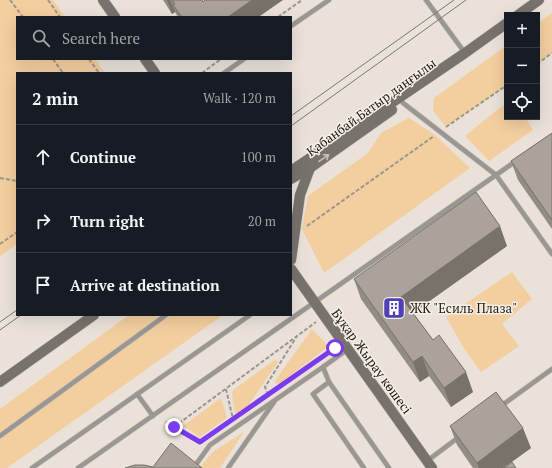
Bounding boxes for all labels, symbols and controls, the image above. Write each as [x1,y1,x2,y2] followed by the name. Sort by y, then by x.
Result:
[504,12,540,120] map controls
[504,12,540,48] button: +
[16,16,292,60] search box
[30,27,52,49] icon: search
[62,28,140,48] text: Search here
[504,48,540,84] button: −
[302,54,440,160] street label: Қабанбай Батыр даңғылы
[504,84,540,120] button: locate
[32,87,79,110] text: 2 min
[203,89,276,107] text: Walk · 120 m
[32,146,54,168] icon: ahead
[70,147,136,167] text: Continue
[241,148,276,166] text: 100 m
[318,154,329,162] one-way arrow
[32,210,54,232] icon: right
[70,211,145,231] text: Turn right
[248,212,276,230] text: 20 m
[32,274,54,296] icon: arrive
[70,275,220,295] text: Arrive at destination
[381,295,407,321] building icon: ЖК "Есиль Плаза"
[410,299,517,317] place label: ЖК "Есиль Плаза"
[328,305,416,417] street label: Бұқар Жырау көшесі
[326,339,344,357] route start
[165,418,183,436] route end

